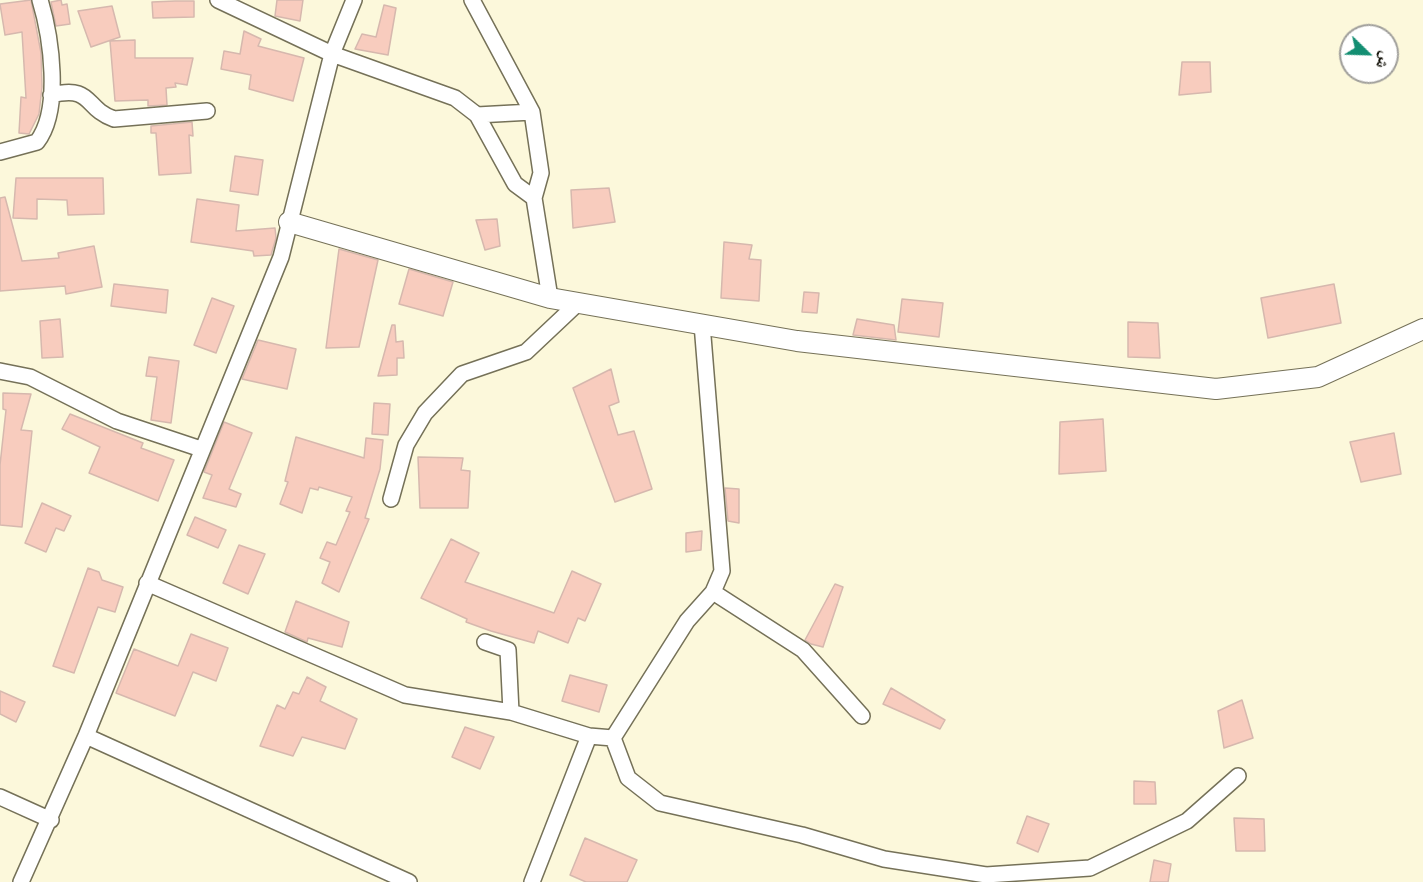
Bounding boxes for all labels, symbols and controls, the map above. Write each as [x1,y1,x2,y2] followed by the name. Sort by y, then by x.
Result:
[1339,24,1399,84] north arrow
[1373,49,1395,72] text: ش

